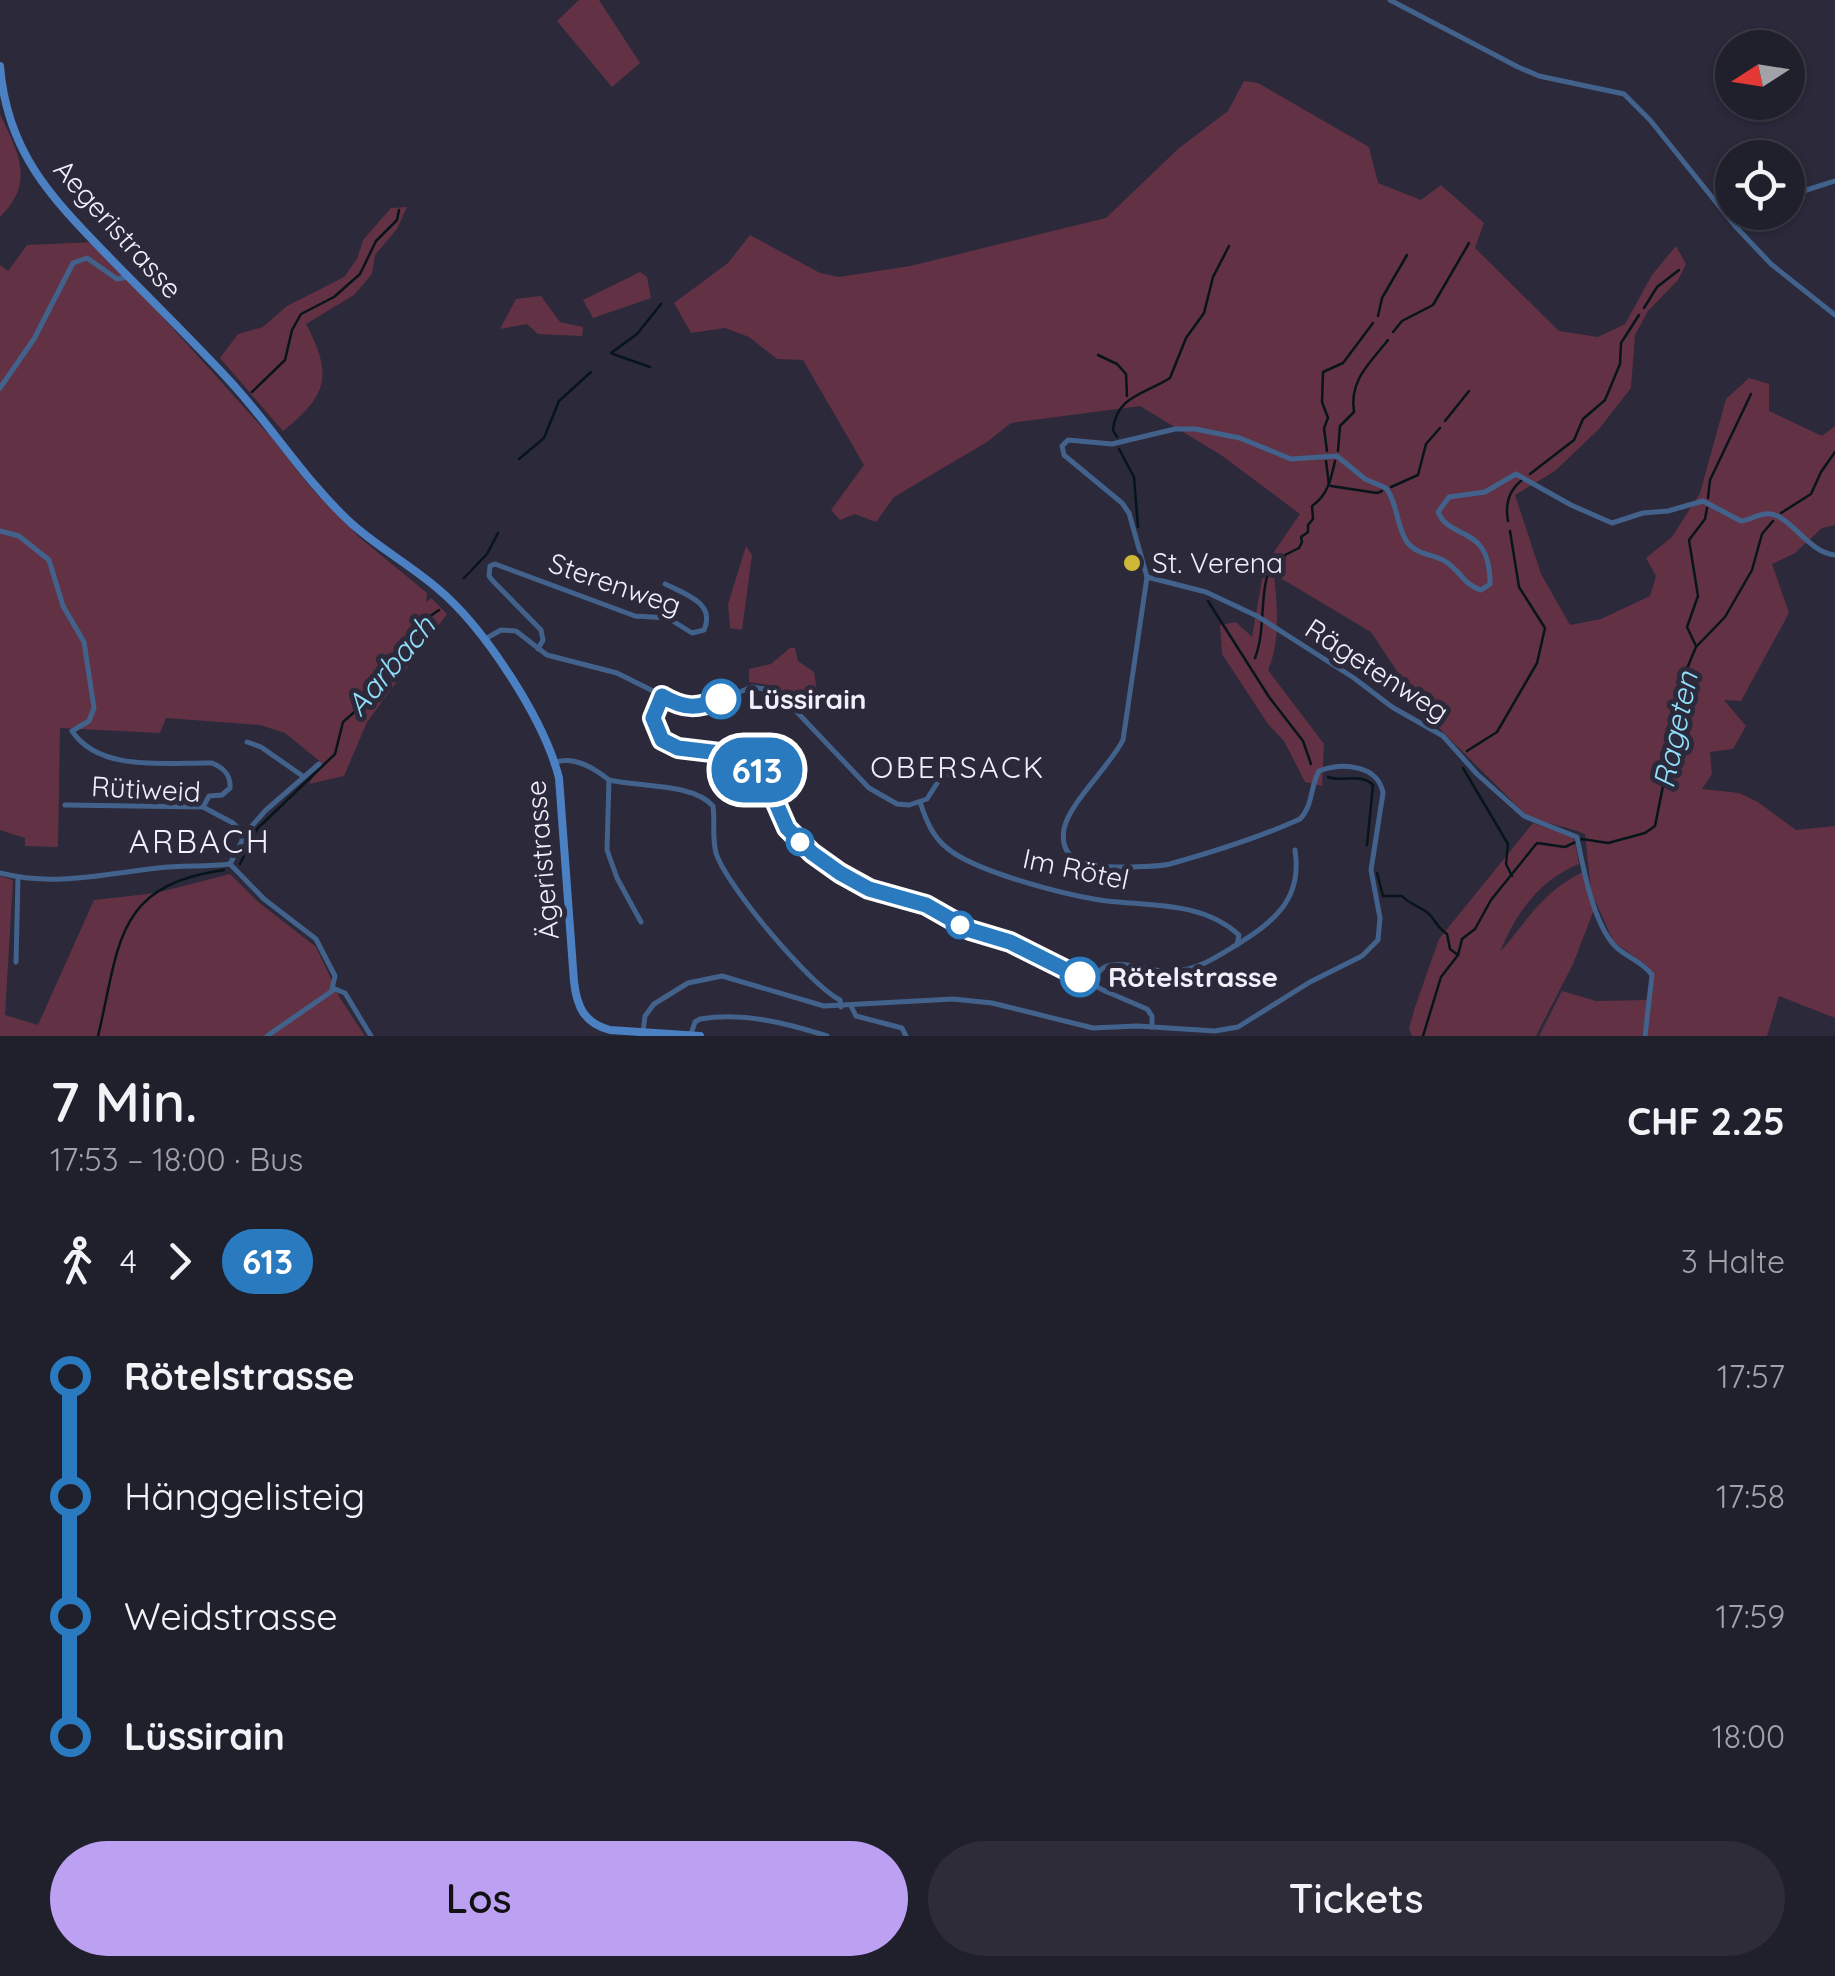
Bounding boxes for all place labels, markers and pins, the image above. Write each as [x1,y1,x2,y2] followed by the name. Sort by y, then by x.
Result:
[1152,545,1283,580] place label: St. Verena
[1121,552,1143,574] marker: St. Verena
[702,680,740,718] marker: Lüssirain
[748,681,866,716] place label: Lüssirain
[787,829,813,855] unlabelled marker
[947,912,973,938] unlabelled marker
[1061,958,1099,996] marker: Rötelstrasse
[1108,959,1278,994] place label: Rötelstrasse

